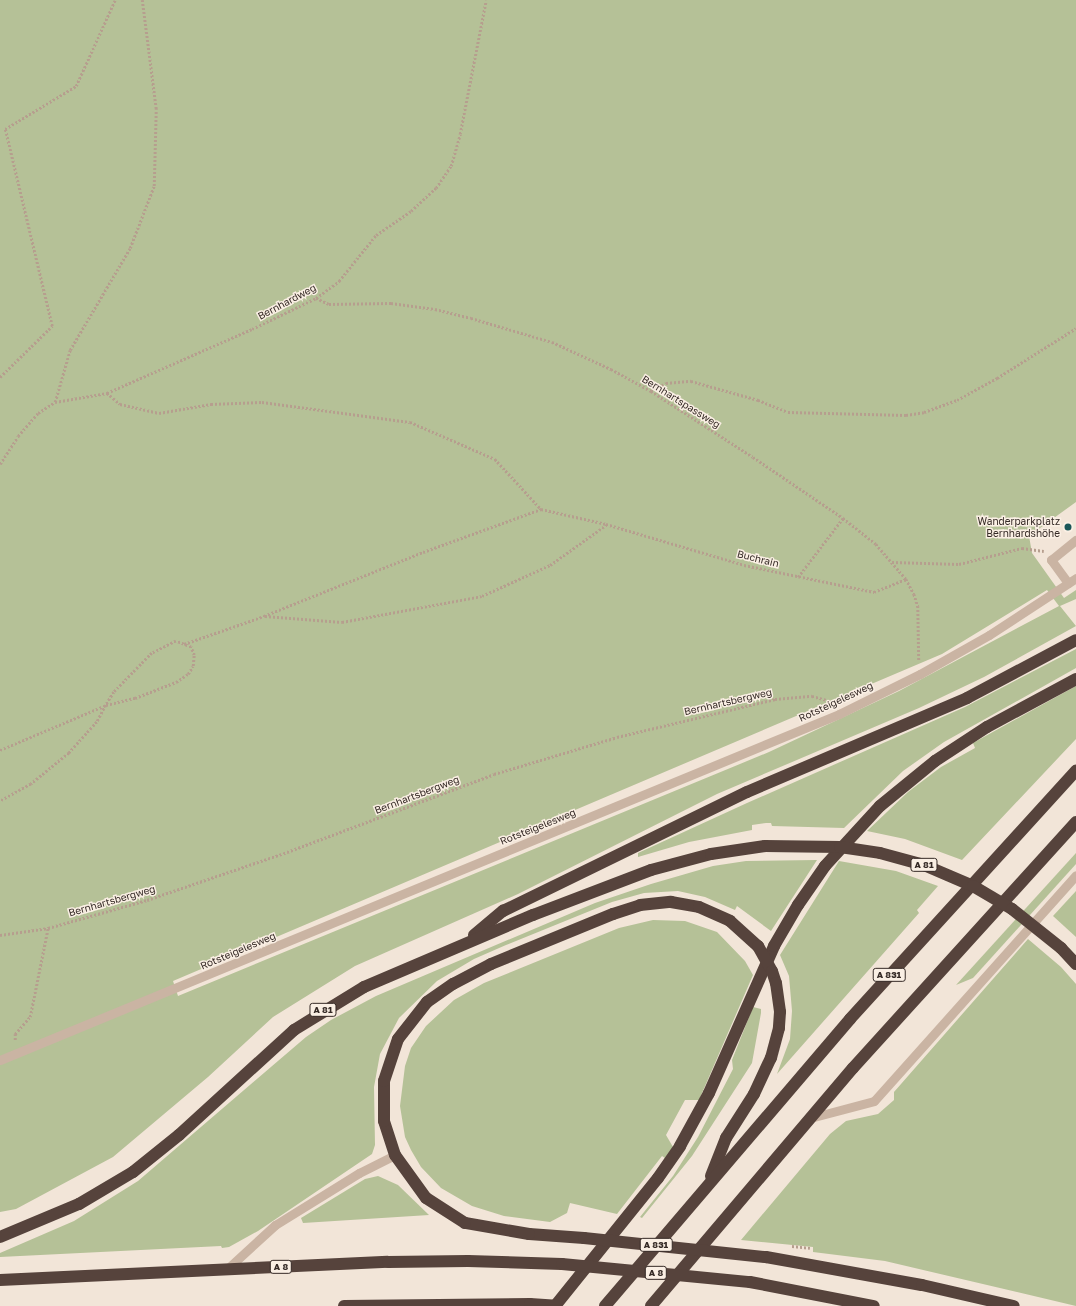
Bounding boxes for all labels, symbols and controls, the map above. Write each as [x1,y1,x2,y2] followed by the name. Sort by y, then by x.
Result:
[256,282,318,322] street label: Bernhardweg
[640,373,722,431] street label: Bernhartspassweg
[978,515,1060,538] place label: Wanderparkplatz Bernhardshöhe
[1063,522,1073,532] marker: Wanderparkplatz Bernhardshöhe
[736,548,780,570] street label: Buchrain
[797,680,875,724] street label: Rotsteigelesweg
[683,686,773,718] street label: Bernhartsbergweg
[373,773,461,817] street label: Bernhartsbergweg
[498,806,578,848] street label: Rotsteigelesweg
[910,858,938,872] road number: A 81
[67,883,157,919] street label: Bernhartsbergweg
[199,930,277,972] street label: Rotsteigelesweg
[872,968,906,982] road number: A 831
[309,1003,337,1017] road number: A 81
[639,1238,673,1252] road number: A 831
[269,1260,293,1274] road number: A 8
[644,1266,668,1280] road number: A 8

